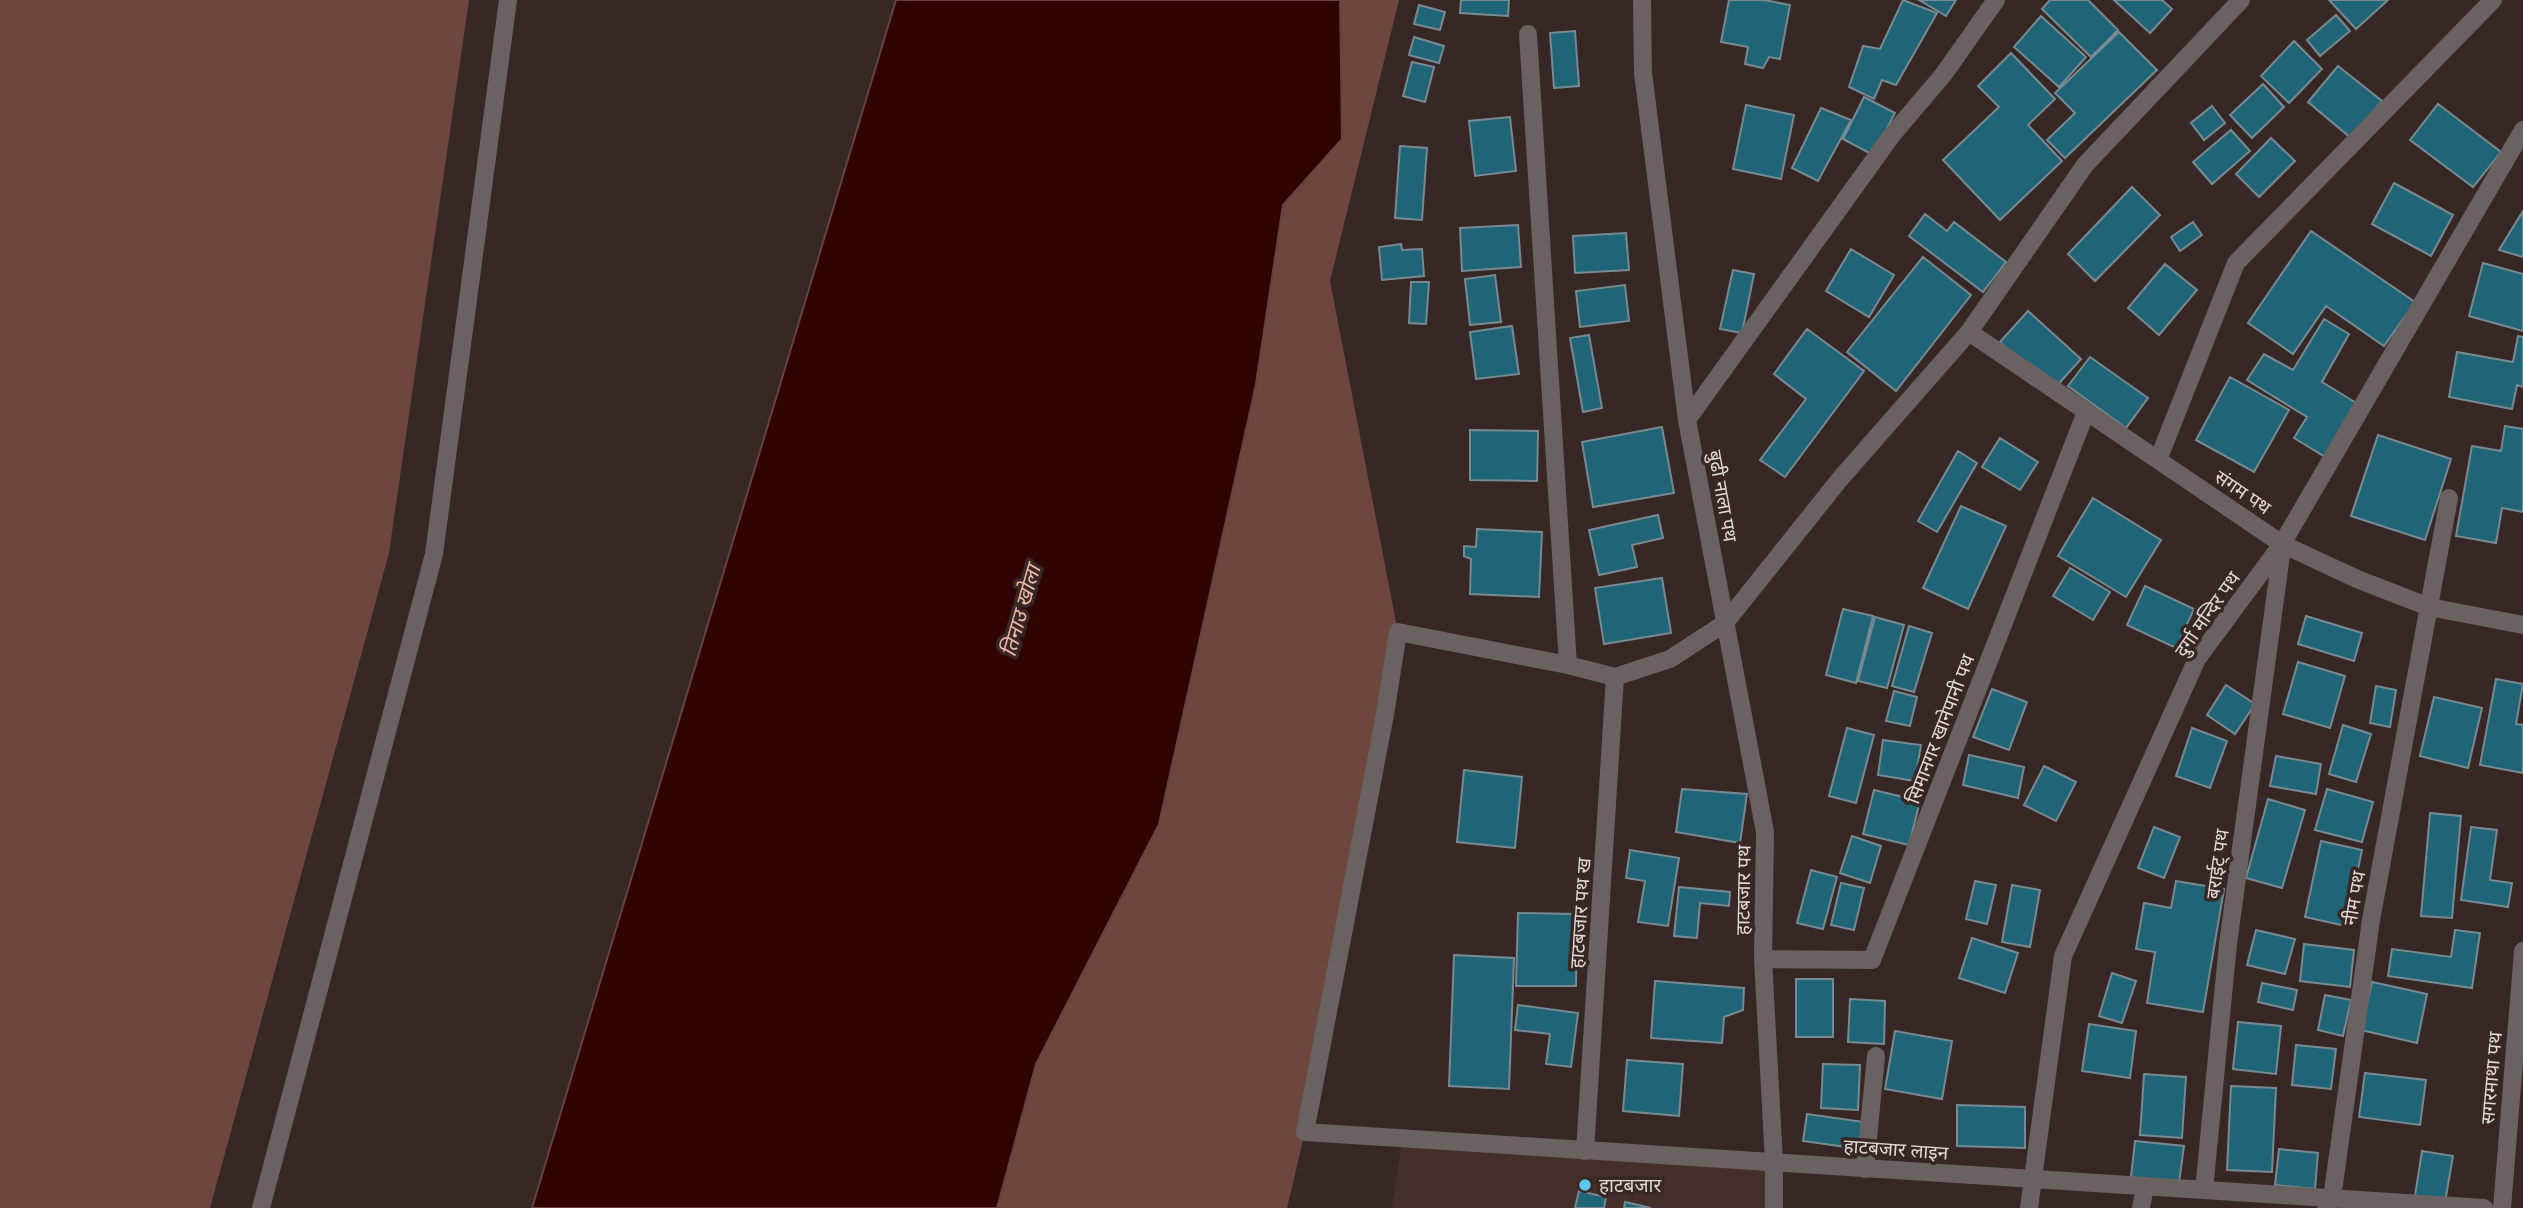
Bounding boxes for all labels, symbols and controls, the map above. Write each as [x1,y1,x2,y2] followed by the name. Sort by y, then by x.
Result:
[1702,448,1743,545] street label: बुढी नाला पथ
[2210,464,2276,520] street label: संगम पथ
[995,559,1046,659] water label: तिनाउ खोला
[2169,566,2246,662] street label: दुर्गा मन्दिर पथ
[1900,650,1980,807] street label: सिमानगर खानेपानी पथ
[2200,827,2234,901] street label: बराईट् पथ
[1730,844,1756,935] street label: हाटबजार पथ
[1564,857,1596,969] street label: हाटबजार पथ ख
[2337,868,2371,927] street label: नीम पथ
[2475,1030,2507,1125] street label: सगरमाथा पथ
[1843,1133,1950,1165] street label: हाटबजार लाइन
[1599,1173,1662,1197] place label: हाटबजार
[1577,1177,1593,1193] marker: हाटबजार

